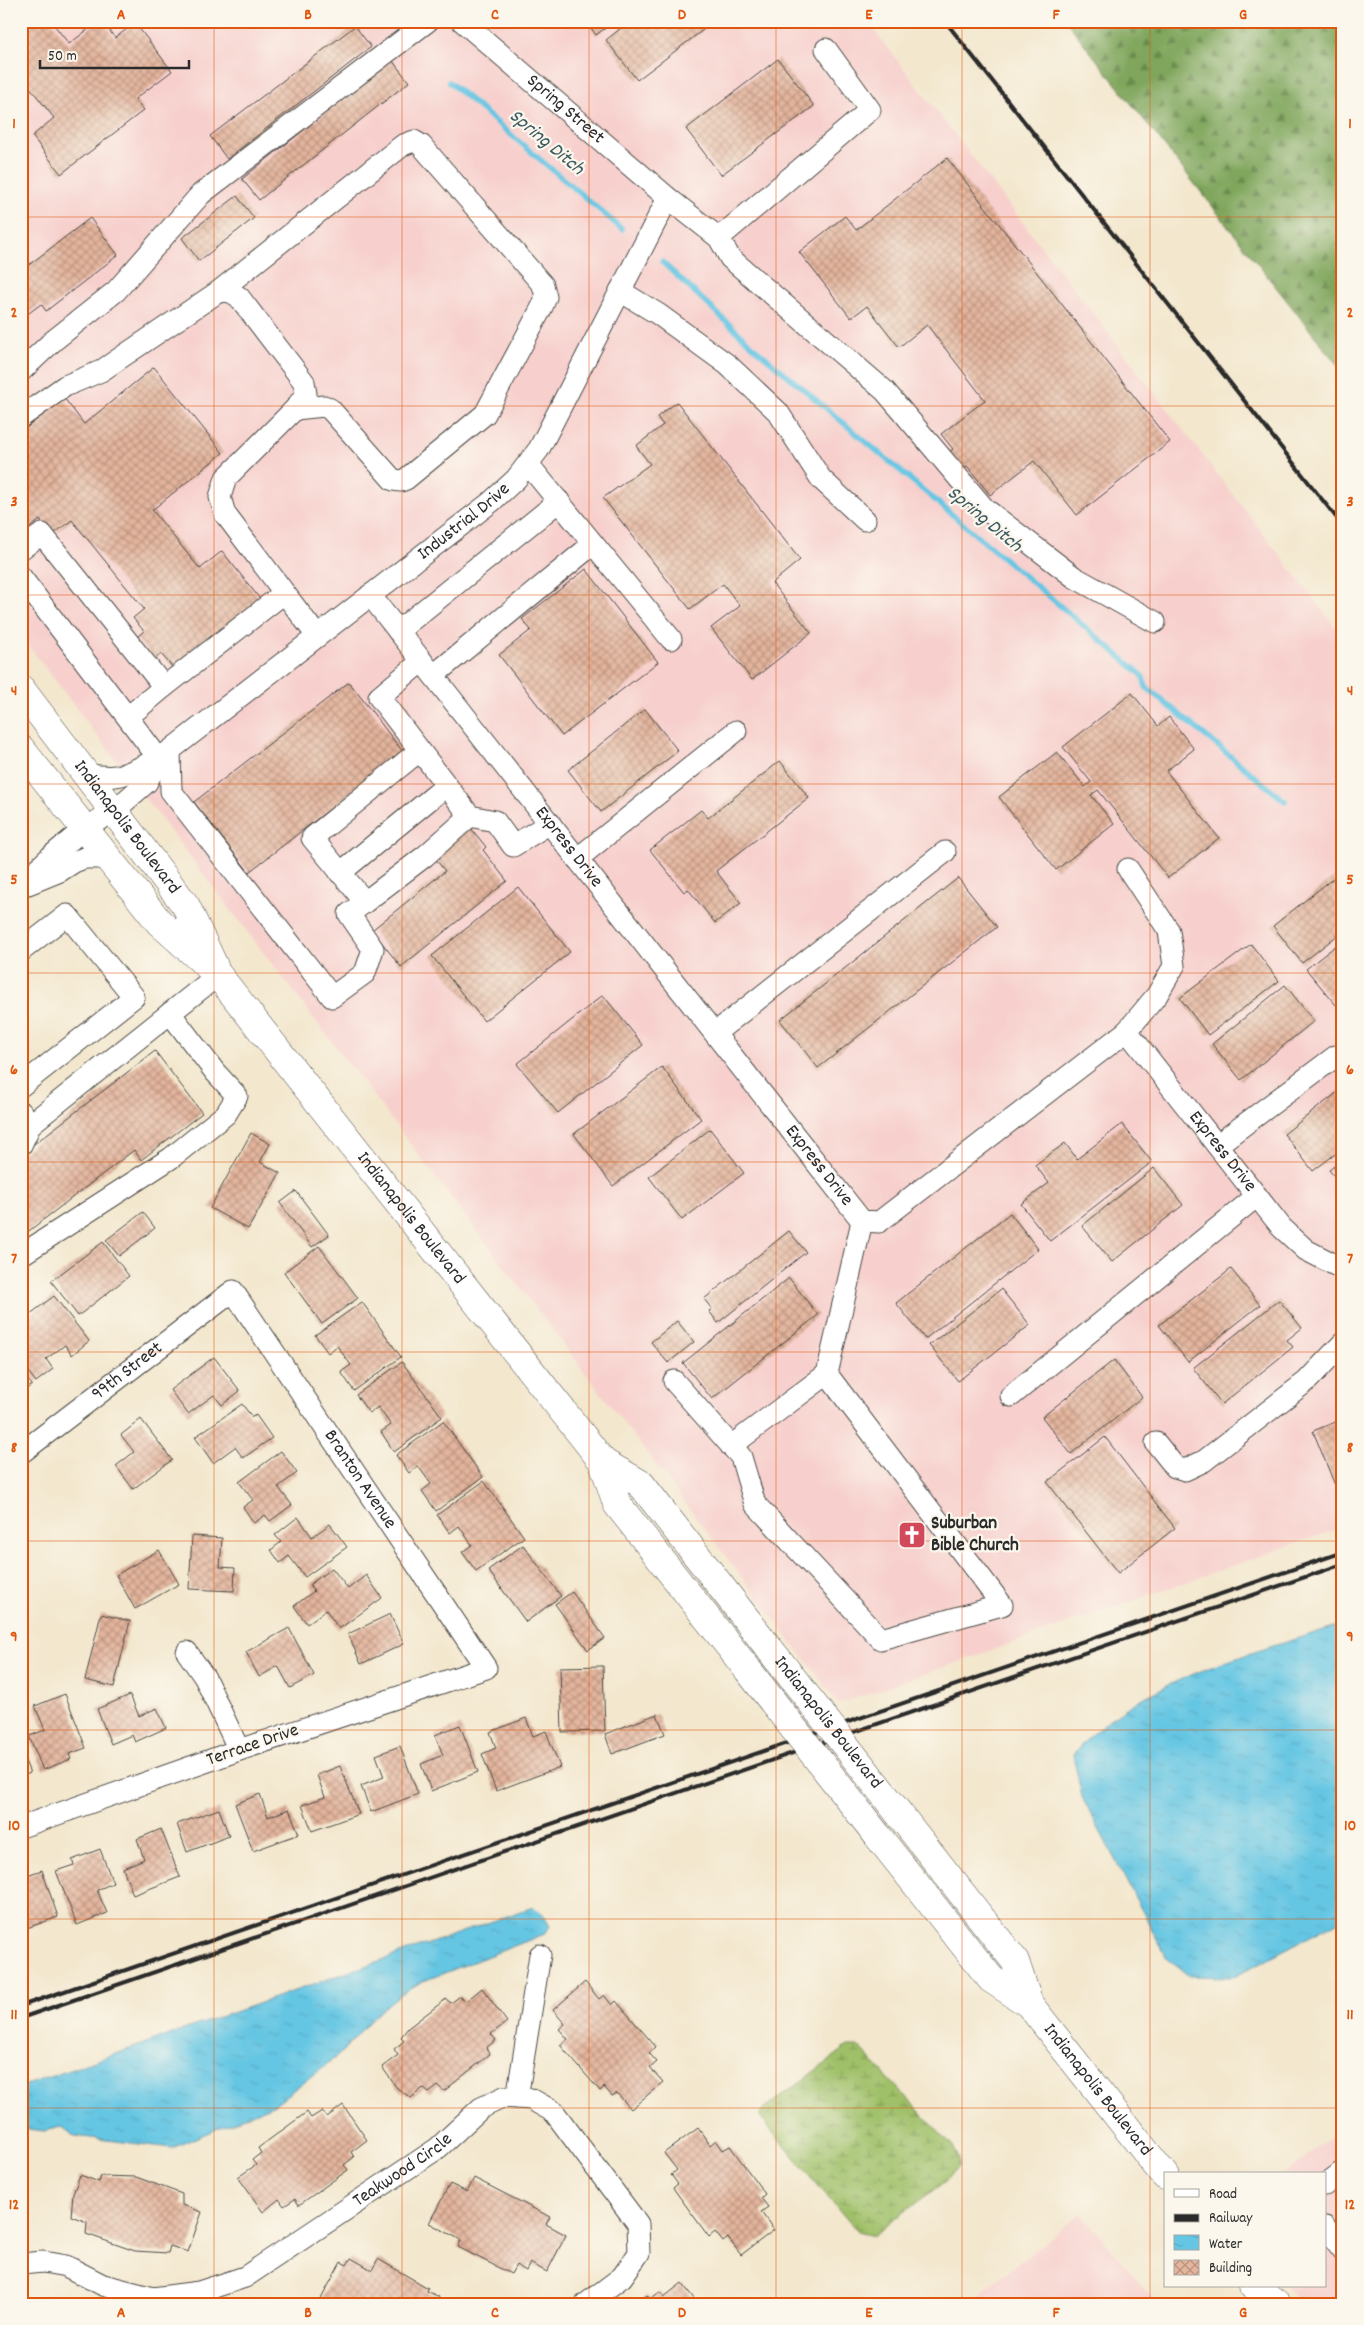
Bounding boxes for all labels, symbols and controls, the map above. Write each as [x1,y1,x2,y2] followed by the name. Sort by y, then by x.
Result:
[117,4,126,27] text: A
[304,4,312,27] text: B
[491,4,499,27] text: C
[678,4,687,27] text: D
[865,4,873,27] text: E
[1052,4,1060,27] text: F
[1239,4,1247,27] text: G
[40,38,189,70] scale bar
[48,46,77,68] text: 50 m
[520,68,610,151] street label: Spring Street
[502,103,590,183] water label: Spring Ditch
[12,113,16,136] text: 1
[1348,113,1352,136] text: 1
[11,302,18,325] text: 2
[1347,302,1354,325] text: 2
[412,477,517,567] street label: Industrial Drive
[940,480,1028,560] water label: Spring Ditch
[10,491,18,514] text: 3
[1346,491,1354,514] text: 3
[11,680,17,703] text: 4
[1347,680,1353,703] text: 4
[66,755,186,900] street label: Indianapolis Boulevard
[528,801,609,894] street label: Express Drive
[10,869,18,892] text: 5
[1346,869,1354,892] text: 5
[10,1059,18,1082] text: 6
[1346,1059,1354,1082] text: 6
[1181,1105,1263,1198] street label: Express Drive
[778,1119,859,1212] street label: Express Drive
[349,1146,472,1291] street label: Indianapolis Boulevard
[11,1248,17,1271] text: 7
[1347,1248,1353,1271] text: 7
[86,1335,169,1408] street label: 99th Street
[317,1425,403,1535] street label: Branton Avenue
[11,1437,18,1460] text: 8
[1347,1437,1354,1460] text: 8
[931,1511,1019,1560] place label: Suburban Bible Church
[897,1520,927,1550] church icon: Suburban Bible Church
[10,1626,18,1649] text: 9
[1346,1626,1354,1649] text: 9
[767,1650,888,1795] street label: Indianapolis Boulevard
[203,1718,303,1774] street label: Terrace Drive
[8,1815,20,1838] text: 10
[1344,1815,1356,1838] text: 10
[10,2004,18,2027] text: 11
[1346,2004,1354,2027] text: 11
[1036,2018,1158,2162] street label: Indianapolis Boulevard
[348,2127,459,2214] street label: Teakwood Circle
[1164,2172,1326,2288] legend
[1209,2184,1237,2206] text: Road
[9,2194,19,2217] text: 12
[1345,2194,1355,2217] text: 12
[1209,2208,1253,2230] text: Railway
[1209,2234,1243,2256] text: Water
[1209,2258,1252,2280] text: Building
[117,2302,126,2325] text: A
[304,2302,312,2325] text: B
[491,2302,499,2325] text: C
[678,2302,687,2325] text: D
[865,2302,873,2325] text: E
[1052,2302,1060,2325] text: F
[1239,2302,1247,2325] text: G

